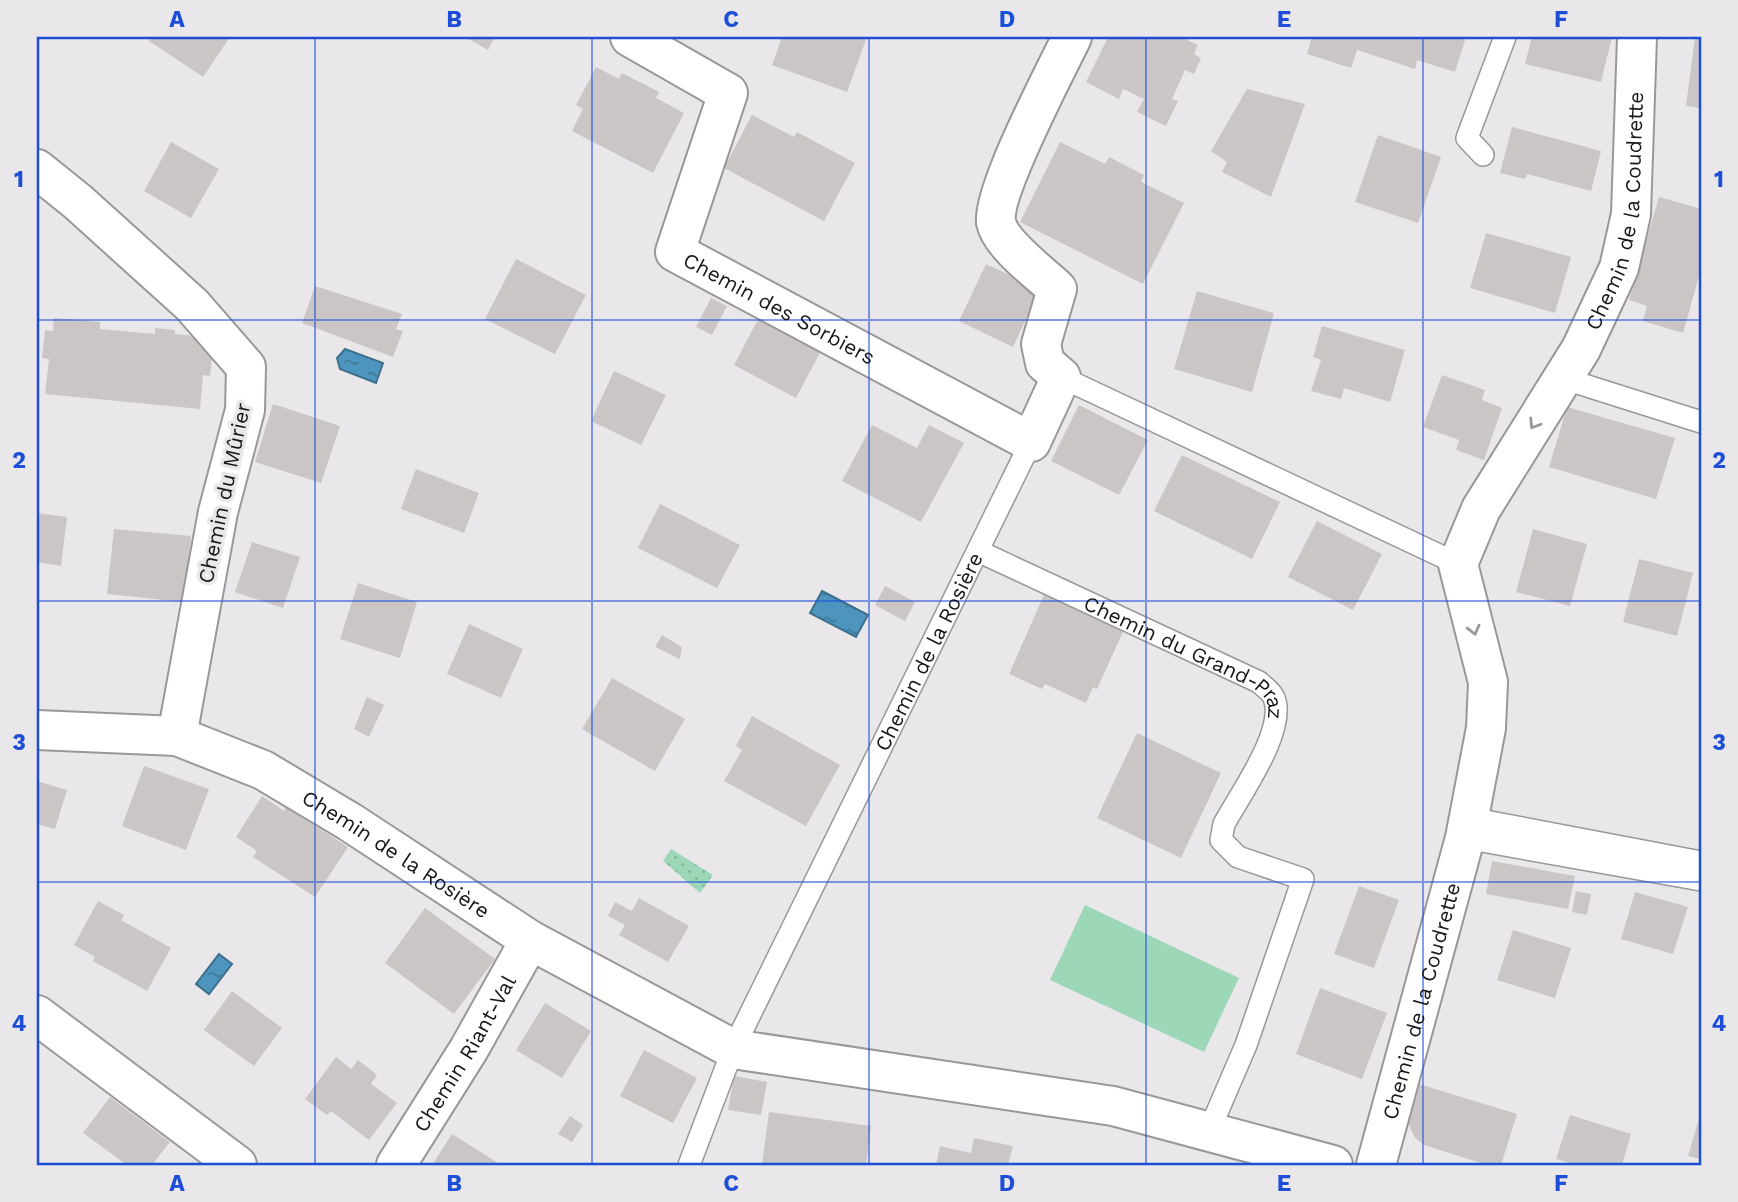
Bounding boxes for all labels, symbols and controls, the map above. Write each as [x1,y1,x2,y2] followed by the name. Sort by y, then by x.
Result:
[169,6,185,33] text: A
[446,6,462,33] text: B
[723,6,739,33] text: C
[999,6,1015,33] text: D
[1277,6,1291,33] text: E
[1554,6,1568,33] text: F
[1579,91,1648,334] street label: Chemin de la Coudrette
[14,166,24,193] text: 1
[1714,166,1724,193] text: 1
[679,246,880,369] street label: Chemin des Sorbiers
[193,400,255,586] street label: Chemin du Mûrier
[1529,417,1542,430] one-way arrow
[12,447,26,474] text: 2
[1712,447,1726,474] text: 2
[869,548,987,755] street label: Chemin de la Rosière
[1080,590,1289,720] street label: Chemin du Grand-Praz
[1466,624,1480,636] one-way arrow
[12,729,26,756] text: 3
[1712,729,1726,756] text: 3
[298,784,495,923] street label: Chemin de la Rosière
[1376,880,1465,1122] street label: Chemin de la Coudrette
[408,970,521,1136] street label: Chemin Riant-Val
[12,1010,27,1037] text: 4
[1712,1010,1727,1037] text: 4
[169,1170,185,1197] text: A
[446,1170,462,1197] text: B
[723,1170,739,1197] text: C
[999,1170,1015,1197] text: D
[1277,1170,1291,1197] text: E
[1554,1170,1568,1197] text: F

